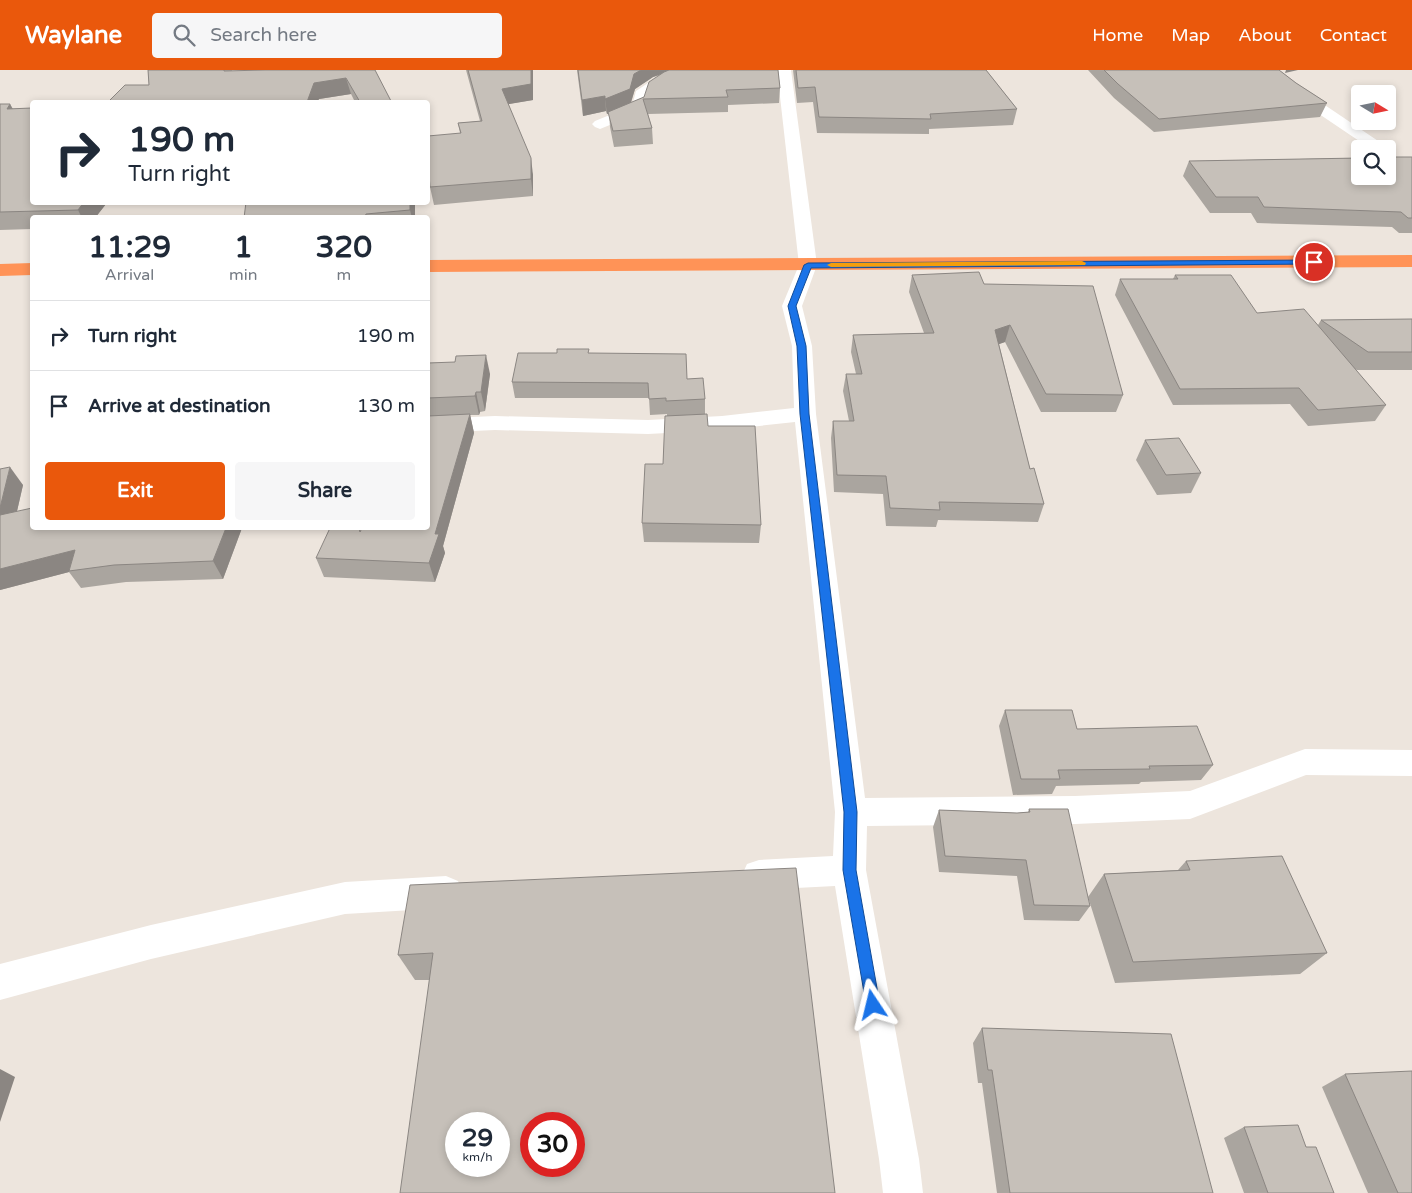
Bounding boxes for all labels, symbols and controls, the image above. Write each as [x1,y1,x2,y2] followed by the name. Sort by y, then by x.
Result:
[152,13,502,58] search box
[25,21,122,50] text: Waylane
[170,21,198,49] icon: search
[210,24,317,46] text: Search here
[1092,24,1143,46] text: Home
[1171,24,1210,46] text: Map
[1238,24,1292,46] text: About
[1320,24,1387,46] text: Contact
[1351,85,1396,130] north arrow
[1351,85,1396,185] map controls
[128,119,235,161] text: 190 m
[45,120,110,185] icon: right
[1351,140,1396,185] button: search
[128,161,230,187] text: Turn right
[88,229,171,266] text: 11:29
[234,229,253,266] text: 1
[316,229,372,266] text: 320
[1293,241,1335,283] pin
[1300,248,1328,276] icon: arrive
[105,265,154,285] text: Arrival
[229,265,258,285] text: min
[336,265,351,285] text: m
[45,322,73,350] icon: right
[88,325,176,347] text: Turn right
[357,325,415,347] text: 190 m
[45,392,73,420] icon: arrive
[88,395,271,417] text: Arrive at destination
[357,395,415,417] text: 130 m
[45,462,225,520] button: Exit
[235,462,415,520] button: Share
[846,978,898,1030] position arrow
[520,1112,585,1177] speed limit sign: 30
[462,1123,493,1153] text: 29
[462,1150,493,1164] text: km/h

